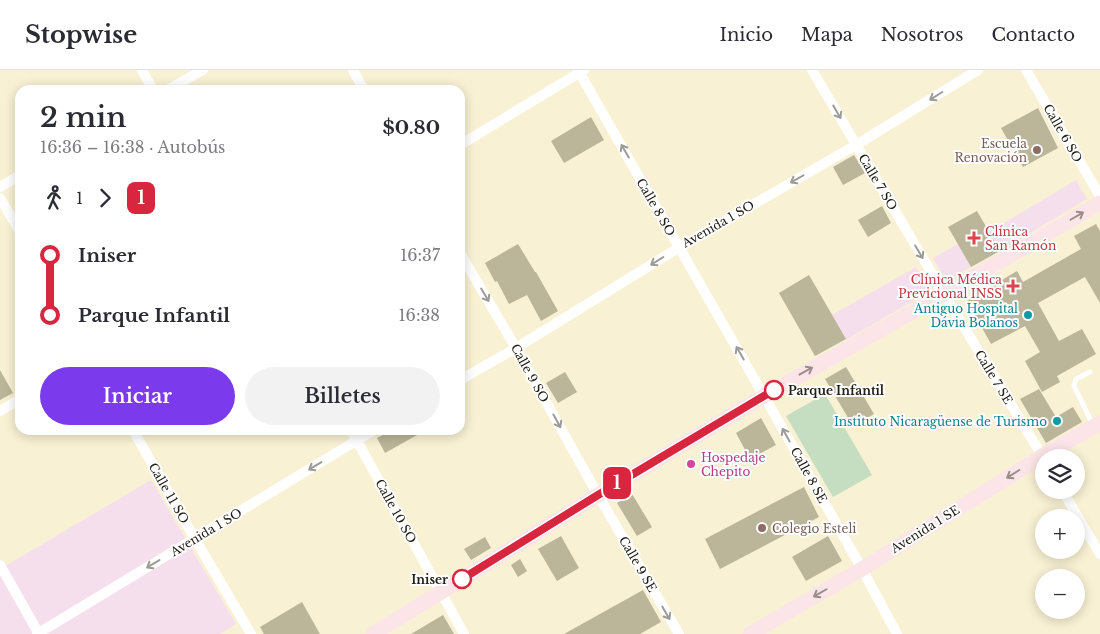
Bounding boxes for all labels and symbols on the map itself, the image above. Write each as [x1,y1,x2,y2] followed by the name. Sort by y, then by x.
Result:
[930,91,944,101] one-way arrow
[1040,101,1086,165] street label: Calle 6 SO
[832,104,842,119] one-way arrow
[954,136,1027,165] place label: Escuela Renovación
[1031,144,1043,156] marker: Escuela Renovación
[619,145,629,159] one-way arrow
[855,151,901,213] street label: Calle 7 SO
[789,174,804,184] one-way arrow
[633,175,679,239] street label: Calle 8 SO
[678,197,757,251] street label: Avenida 1 SO
[1069,211,1083,221] one-way arrow
[985,224,1056,253] place label: Clínica San Ramón
[967,231,981,245] marker: Clínica San Ramón
[915,244,925,259] one-way arrow
[650,257,664,267] one-way arrow
[898,272,1002,301] place label: Clínica Médica Previcional INSS
[1006,279,1020,293] marker: Clínica Médica Previcional INSS
[480,288,490,302] one-way arrow
[913,301,1018,330] place label: Antiguo Hospital Dávia Bolanos
[1022,309,1034,321] marker: Antiguo Hospital Dávia Bolanos
[508,341,552,405] street label: Calle 9 SO
[735,346,745,361] one-way arrow
[972,347,1016,407] street label: Calle 7 SE
[799,366,813,376] one-way arrow
[764,380,784,400] marker: Parque Infantil
[788,383,885,398] place label: Parque Infantil
[553,413,562,428] one-way arrow
[834,414,1047,429] place label: Instituto Nicaragüense de Turismo
[1051,415,1063,427] marker: Instituto Nicaragüense de Turismo
[781,428,791,442] one-way arrow
[788,444,831,506] street label: Calle 8 SE
[701,450,765,479] place label: Hospedaje Chepito
[685,458,697,470] marker: Hospedaje Chepito
[146,460,192,526] street label: Calle 11 SO
[309,461,323,471] one-way arrow
[601,467,633,499] line badge: 1
[1006,469,1020,480] one-way arrow
[372,476,420,546] street label: Calle 10 SO
[887,502,962,557] street label: Avenida 1 SE
[167,505,245,560] street label: Avenida 1 SO
[772,521,856,536] place label: Colegio Esteli
[756,522,768,534] marker: Colegio Esteli
[616,533,660,595] street label: Calle 9 SE
[147,560,161,570] one-way arrow
[452,569,472,589] marker: Iniser
[411,572,448,587] place label: Iniser
[813,589,827,599] one-way arrow
[662,605,672,619] one-way arrow

